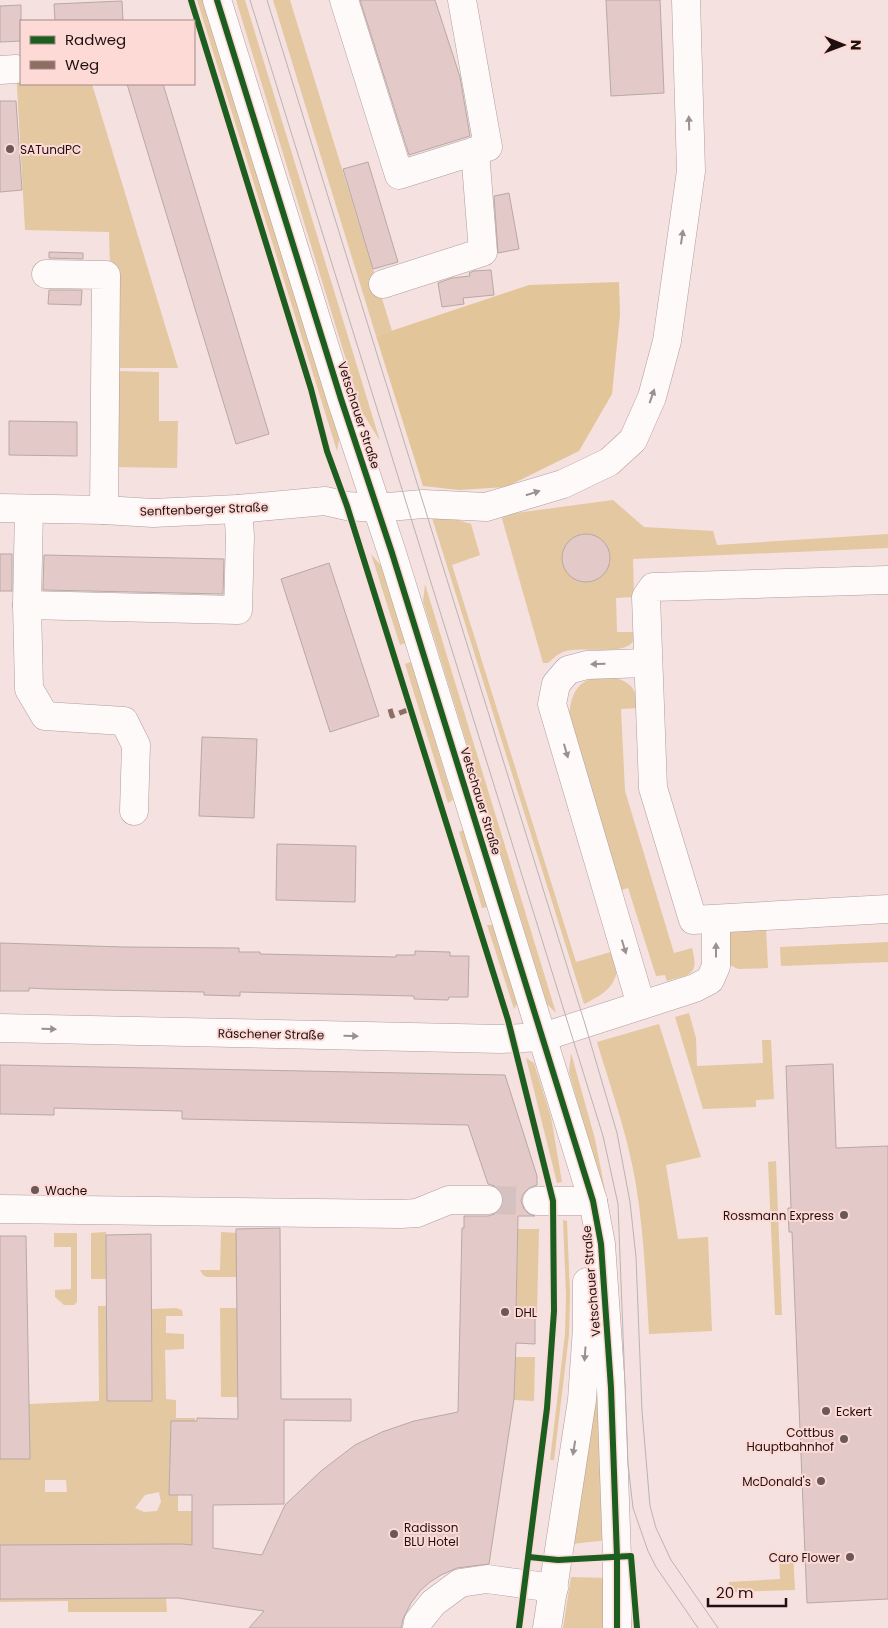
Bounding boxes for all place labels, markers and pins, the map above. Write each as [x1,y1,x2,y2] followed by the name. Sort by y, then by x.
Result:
[20,141,81,158] place label: SATundPC
[4,143,16,155] marker: SATundPC
[45,1182,87,1199] place label: Wache
[29,1184,41,1196] marker: Wache
[723,1207,834,1224] place label: Rossmann Express
[838,1209,850,1221] marker: Rossmann Express
[515,1304,537,1321] place label: DHL
[499,1306,511,1318] marker: DHL
[836,1403,872,1420] place label: Eckert
[820,1405,832,1417] marker: Eckert
[747,1424,834,1455] place label: Cottbus Hauptbahnhof
[838,1433,850,1445] marker: Cottbus Hauptbahnhof
[742,1473,811,1490] place label: McDonald's
[815,1475,827,1487] marker: McDonald's
[404,1519,459,1550] place label: Radisson BLU Hotel
[388,1528,400,1540] marker: Radisson BLU Hotel
[769,1549,841,1566] place label: Caro Flower
[844,1551,856,1563] marker: Caro Flower

